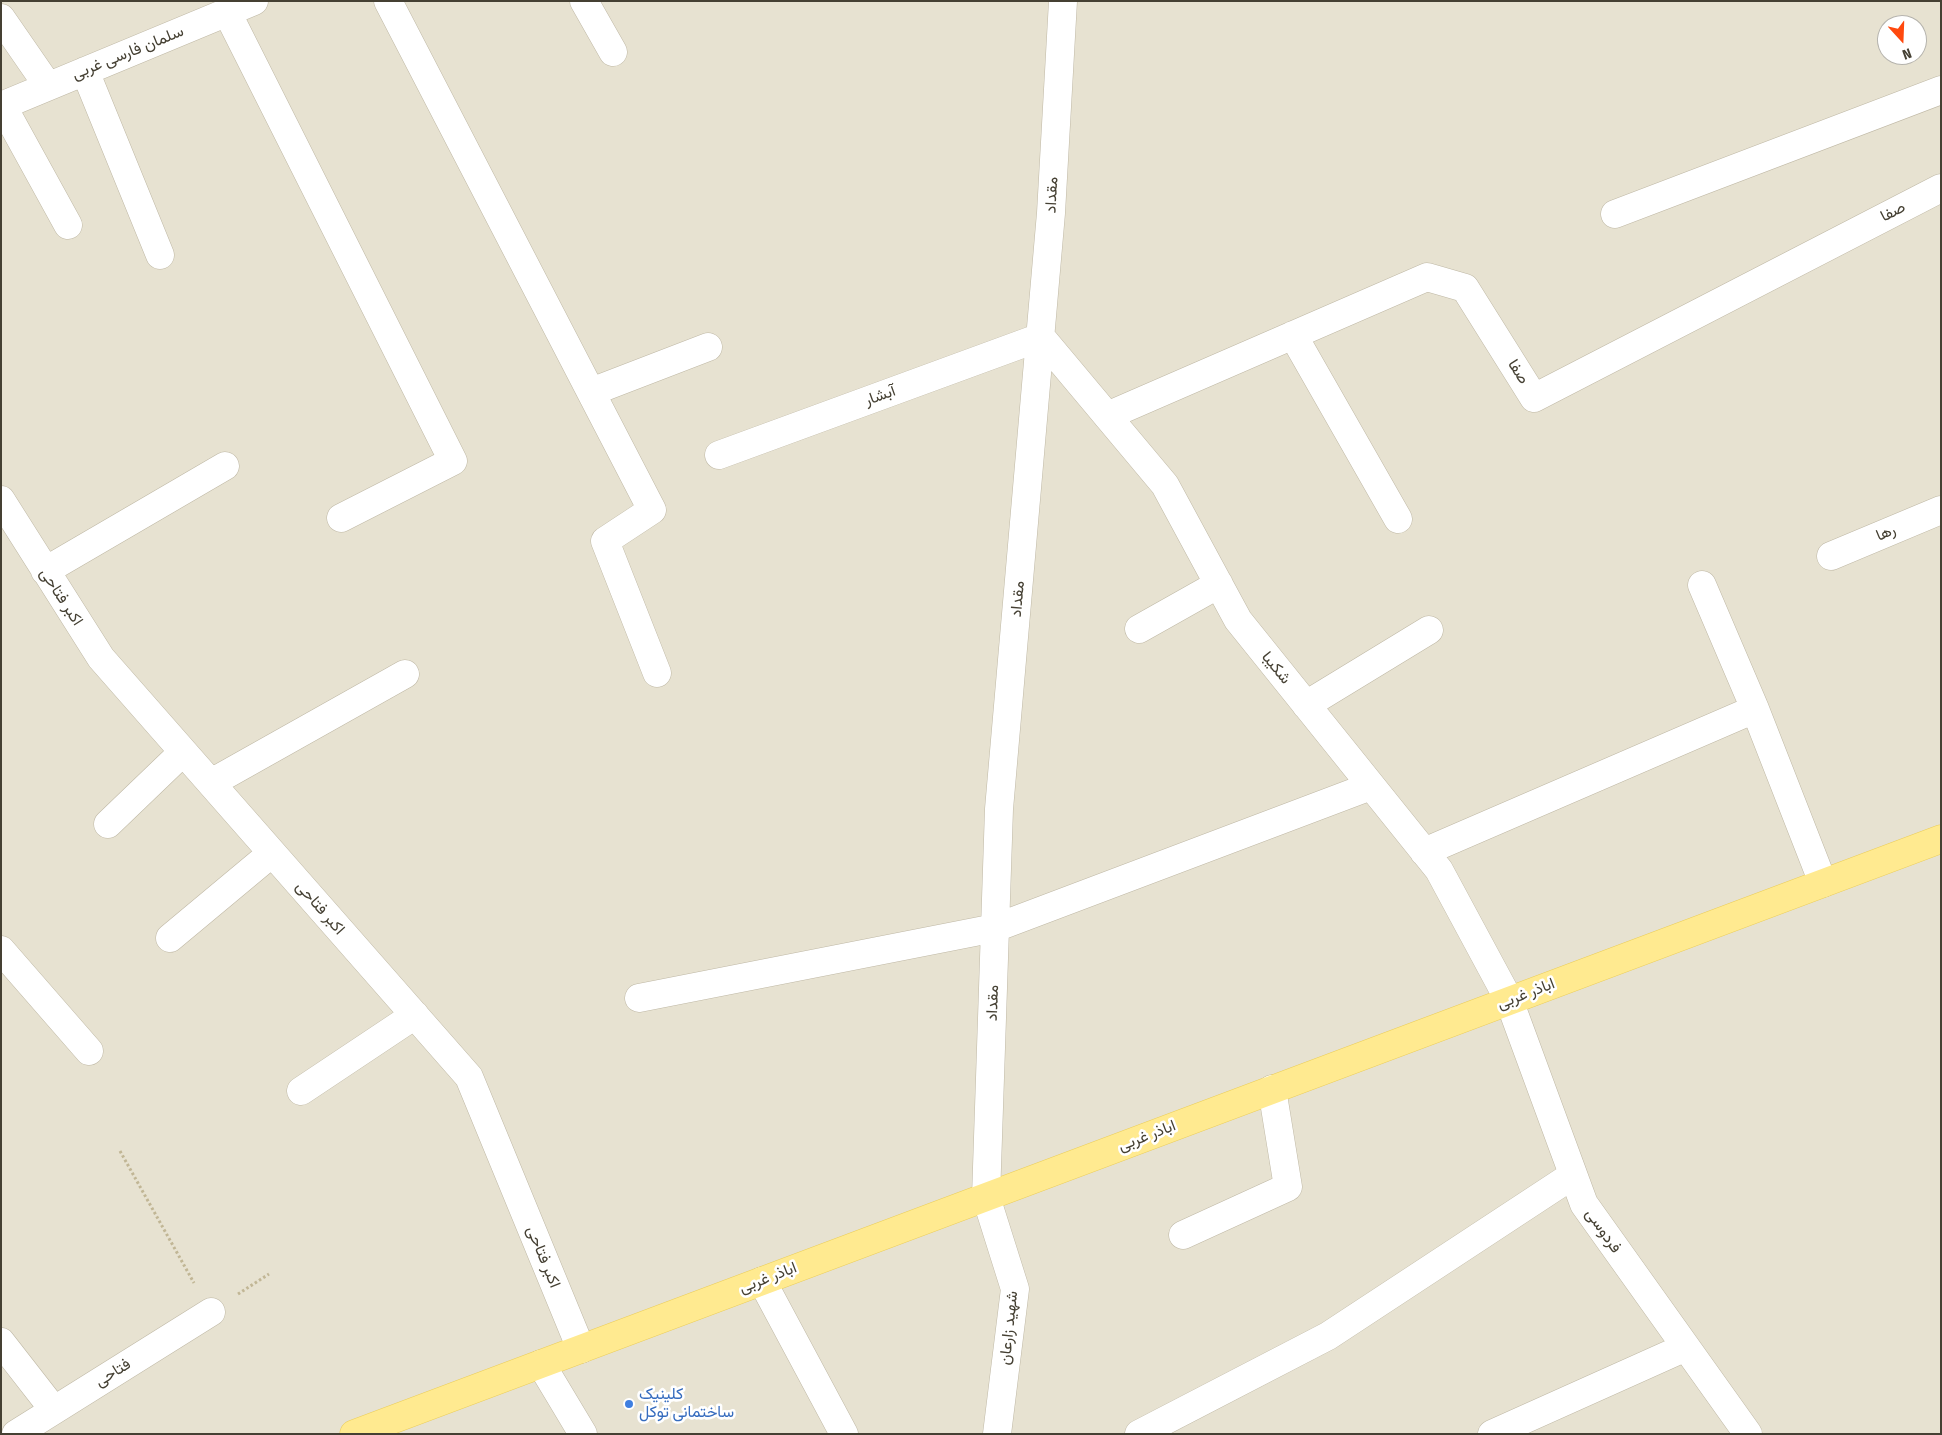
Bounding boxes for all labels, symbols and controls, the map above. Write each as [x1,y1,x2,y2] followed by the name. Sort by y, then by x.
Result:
[1877,15,1927,65] north arrow
[69,22,187,84] street label: سلمان فارسی غربی
[1900,44,1914,63] text: N
[1041,176,1063,214] street label: مقداد
[1877,198,1909,226] street label: صفا
[1503,356,1533,388] street label: صفا
[862,382,898,410] street label: آبشار
[1873,520,1899,546] street label: رها
[35,565,87,629] street label: اکبر فتاحی
[1007,580,1029,618] street label: مقداد
[1257,648,1295,688] street label: شکیبا
[291,877,349,939] street label: اکبر فتاحی
[1494,974,1558,1014] street label: اباذر غربی
[983,984,1003,1022] street label: مقداد
[1115,1116,1179,1156] street label: اباذر غربی
[1581,1205,1625,1257] street label: فردوسی
[522,1223,564,1291] street label: اکبر فتاحی
[736,1258,800,1298] street label: اباذر غربی
[996,1290,1022,1366] street label: شهید زارعان
[91,1355,135,1391] street label: فتاحی
[639,1385,734,1423] place label: کلینیک ساختمانی توکل
[623,1398,635,1410] marker: کلینیک ساختمانی توکل

